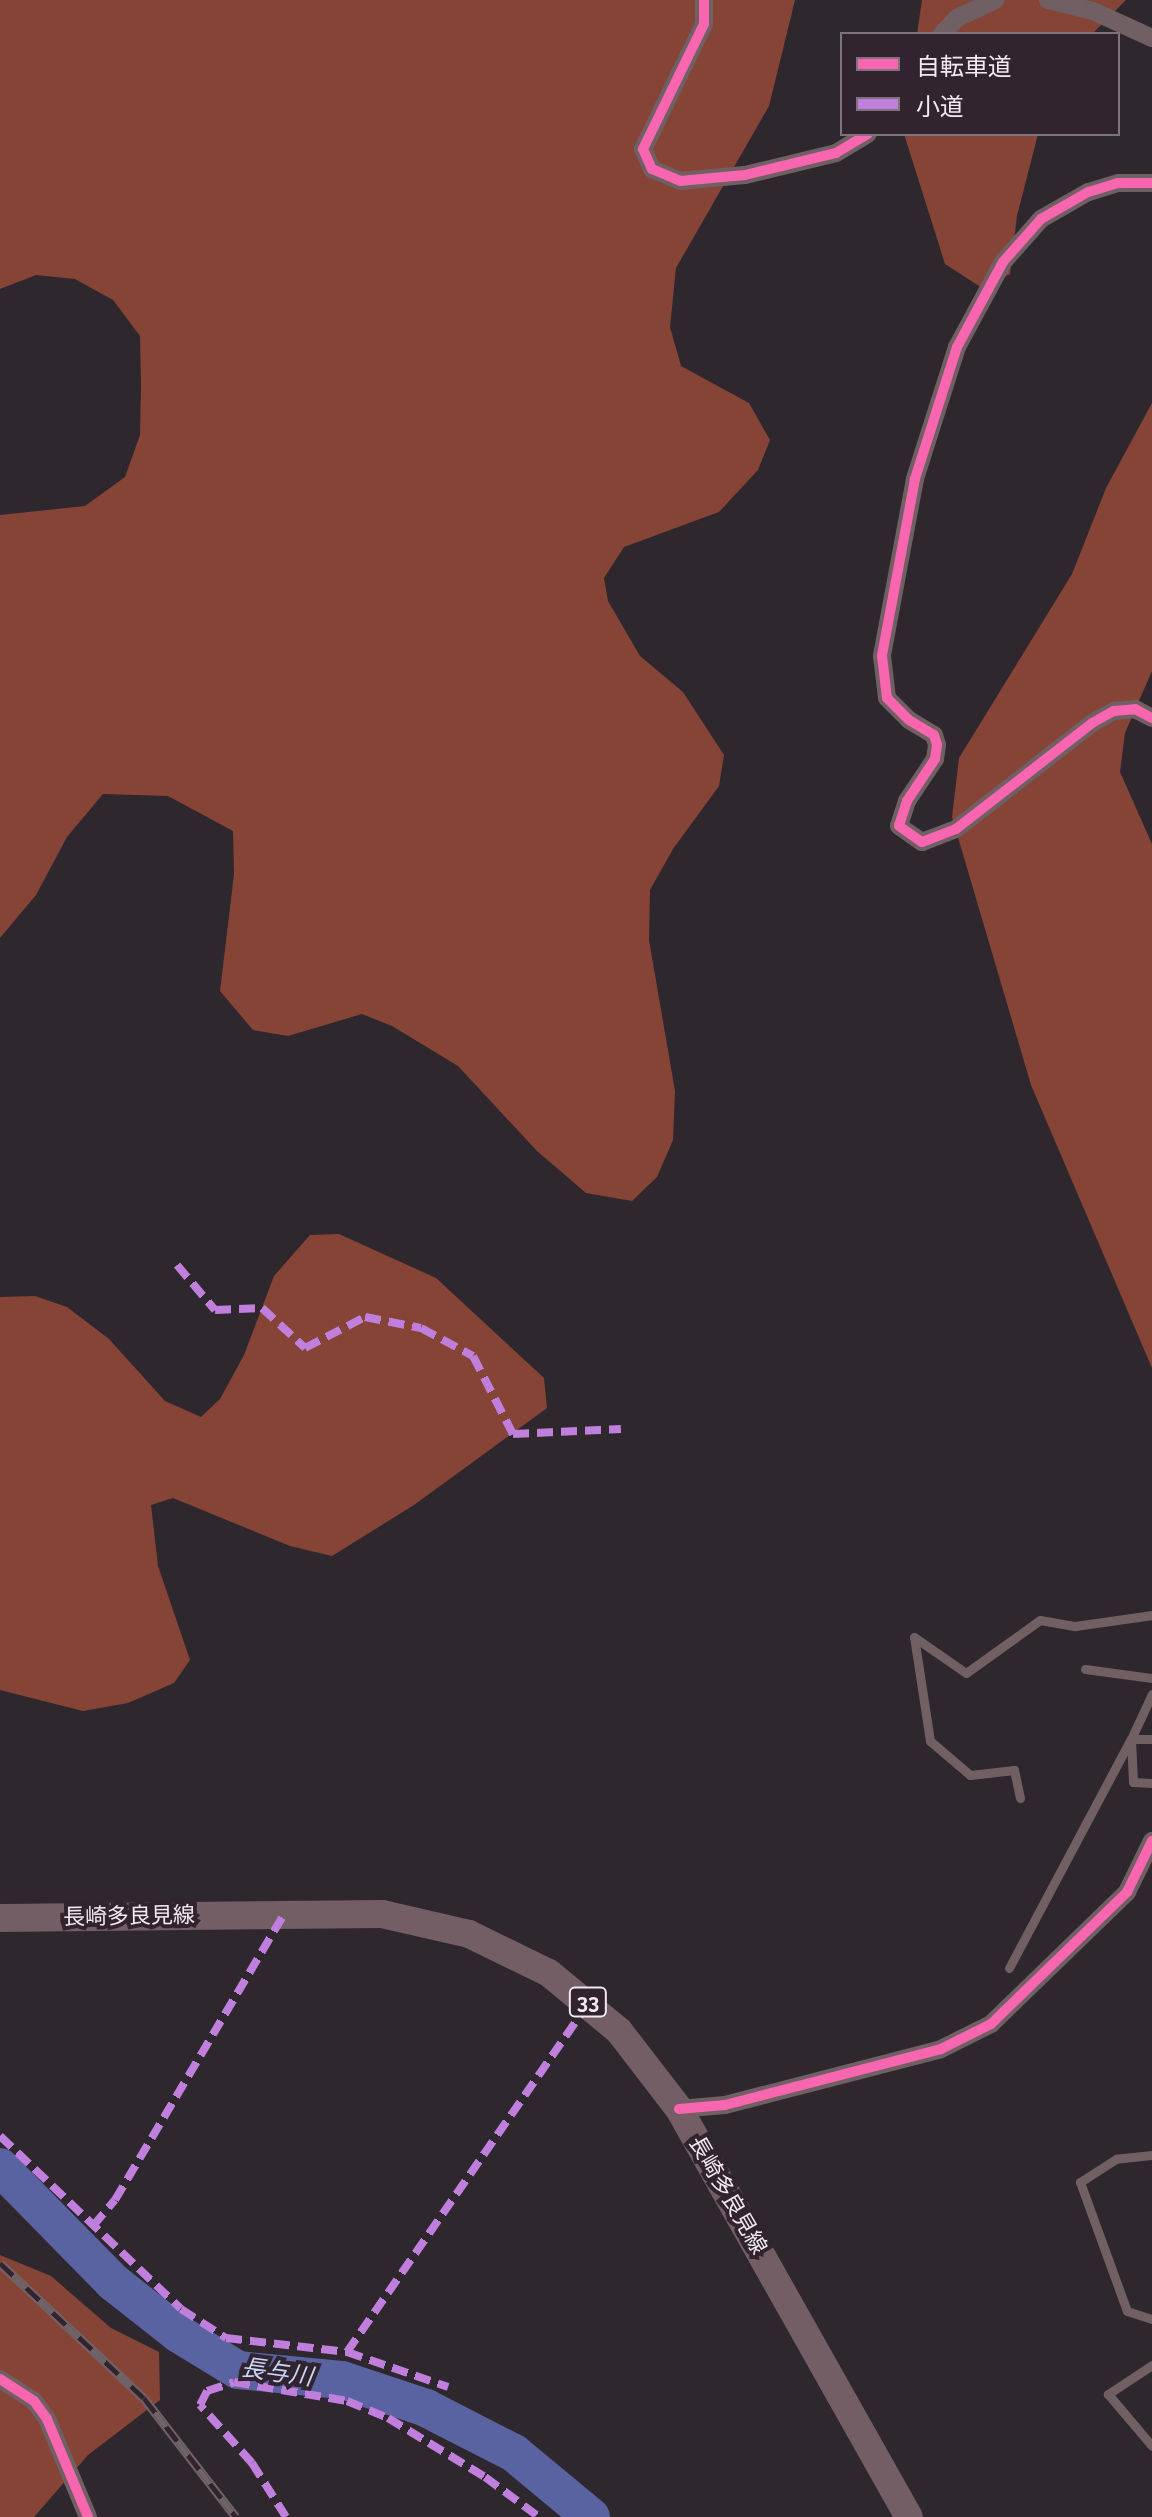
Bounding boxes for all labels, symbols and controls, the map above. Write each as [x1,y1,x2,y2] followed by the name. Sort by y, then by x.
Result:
[840,32,1120,136] legend
[916,52,1012,81] text: 自転車道
[916,92,964,121] text: 小道
[63,1902,195,1930] street label: 長崎多良見線
[568,1986,608,2018] road number: 33
[684,2131,772,2259] street label: 長崎多良見線
[239,2353,315,2391] water label: 長与川

